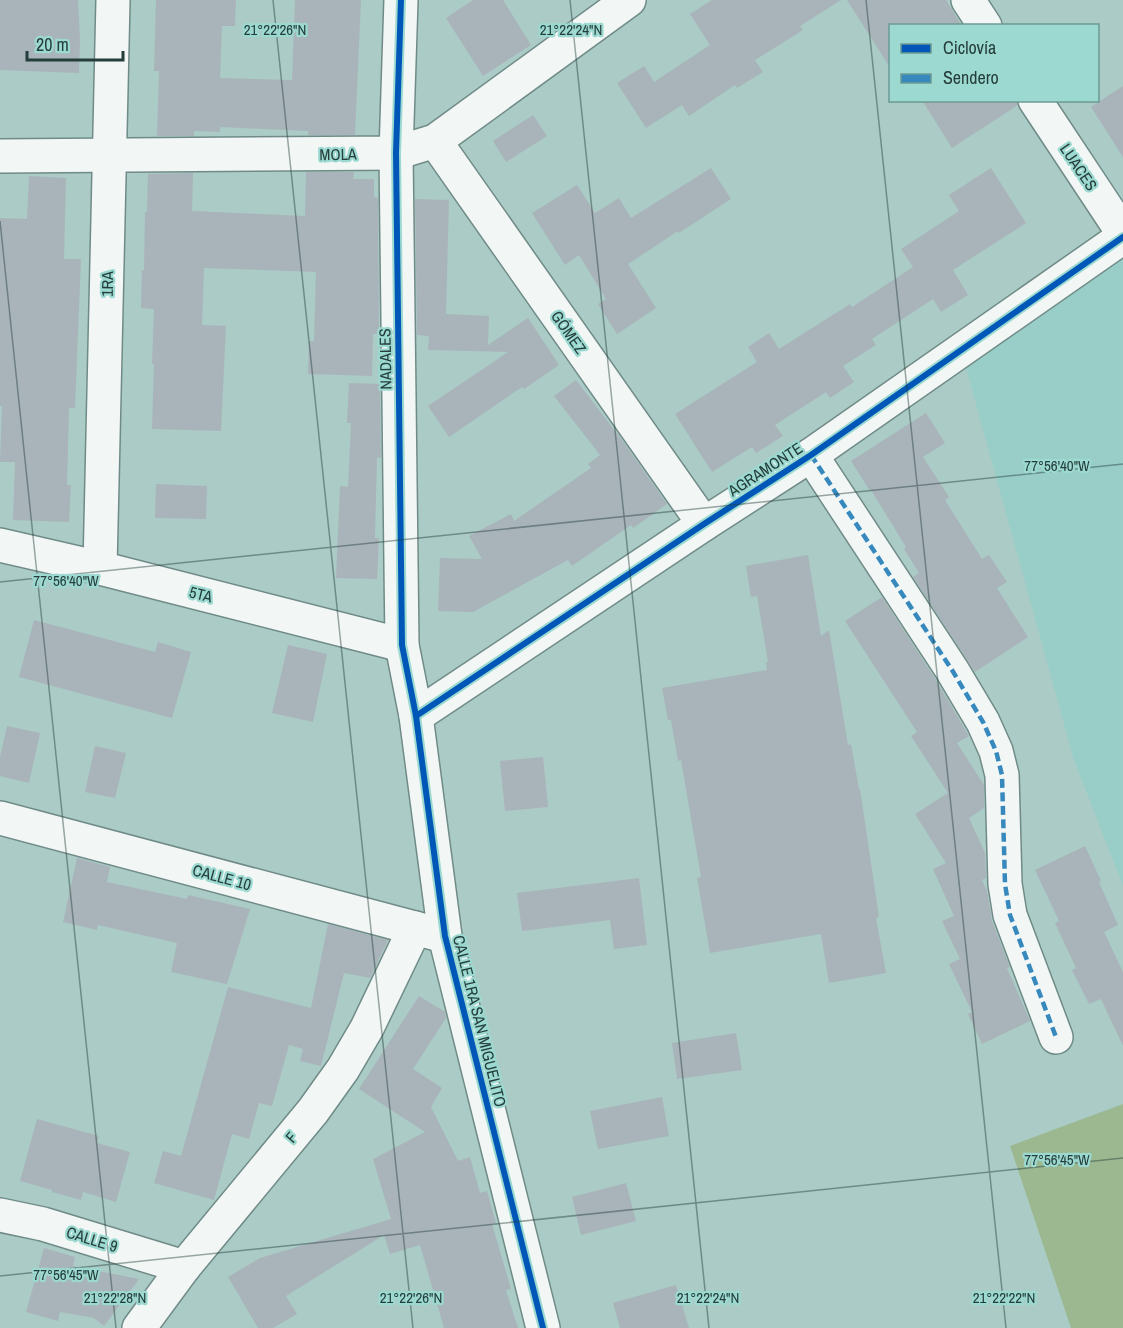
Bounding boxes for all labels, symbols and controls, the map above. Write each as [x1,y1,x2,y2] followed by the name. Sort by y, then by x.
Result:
[244,19,306,40] text: 21°22'26"N
[540,19,602,40] text: 21°22'24"N
[27,24,123,62] scale bar
[889,24,1099,102] legend
[36,32,69,57] text: 20 m
[943,35,996,60] text: Ciclovía
[943,65,999,90] text: Sendero
[1055,139,1103,195] street label: LUACES
[319,143,357,165] street label: MOLA
[96,271,118,297] street label: 1RA
[546,306,592,358] street label: GÓMEZ
[373,328,397,390] street label: NADALES
[723,437,806,502] street label: AGRAMONTE
[1024,455,1090,476] text: 77°56'40"W
[33,570,99,591] text: 77°56'40"W
[187,581,215,608] street label: 5TA
[190,859,254,895] street label: CALLE 10
[448,933,512,1109] street label: CALLE 1RA SAN MIGUELITO
[280,1127,302,1147] street label: F
[1024,1149,1090,1170] text: 77°56'45"W
[64,1221,120,1257] street label: CALLE 9
[33,1264,99,1285] text: 77°56'45"W
[84,1287,146,1308] text: 21°22'28"N
[380,1287,442,1308] text: 21°22'26"N
[677,1287,739,1308] text: 21°22'24"N
[973,1287,1035,1308] text: 21°22'22"N

